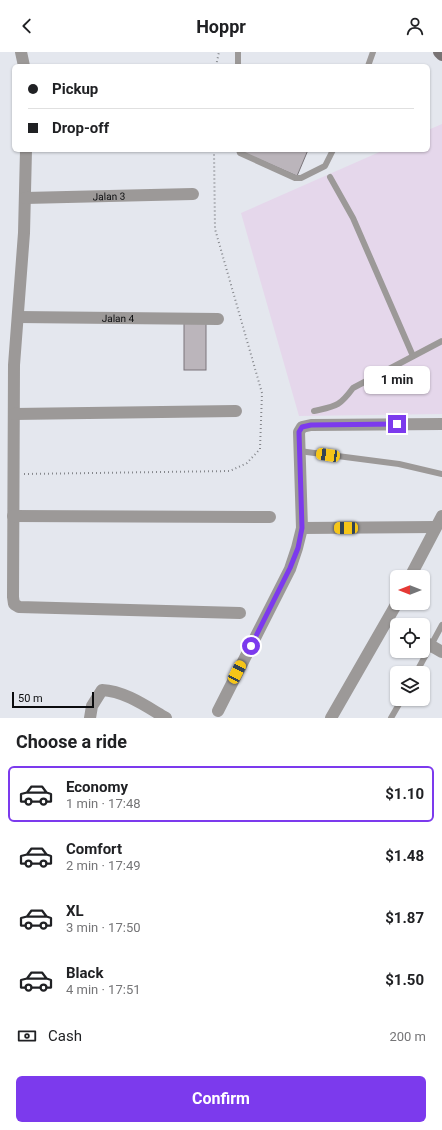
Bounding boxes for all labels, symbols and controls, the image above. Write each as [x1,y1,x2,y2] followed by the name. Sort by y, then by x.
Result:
[16,15,38,37] icon: back
[404,15,426,37] icon: person
[196,16,246,37] text: Hoppr
[52,80,98,98] text: Pickup
[52,119,109,137] text: Drop-off
[93,190,125,202] street label: Jalan 3
[102,312,135,324] street label: Jalan 4
[364,366,430,394] callout: 1 min
[381,372,413,387] text: 1 min
[388,415,406,433] route end
[315,447,341,463] car
[334,522,358,534] car
[390,570,430,610] north arrow
[390,570,430,706] map controls
[390,618,430,658] button: locate
[242,637,260,655] route start
[226,659,248,685] car
[390,666,430,706] button: layers
[12,690,94,709] scale bar
[18,692,43,705] text: 50 m
[16,731,127,752] text: Choose a ride
[18,776,54,812] icon: car
[66,778,128,796] text: Economy
[385,785,424,803] text: $1.10
[66,796,141,811] text: 1 min · 17:48
[18,838,54,874] icon: car
[66,840,122,858] text: Comfort
[385,847,424,865] text: $1.48
[66,858,141,873] text: 2 min · 17:49
[18,900,54,936] icon: car
[66,902,84,920] text: XL
[385,909,424,927] text: $1.87
[66,920,141,935] text: 3 min · 17:50
[18,962,54,998] icon: car
[66,964,103,982] text: Black
[385,971,424,989] text: $1.50
[66,982,141,997] text: 4 min · 17:51
[16,1025,38,1047] icon: cash
[48,1027,82,1045] text: Cash
[389,1029,426,1044] text: 200 m
[16,1076,426,1122] button: Confirm

